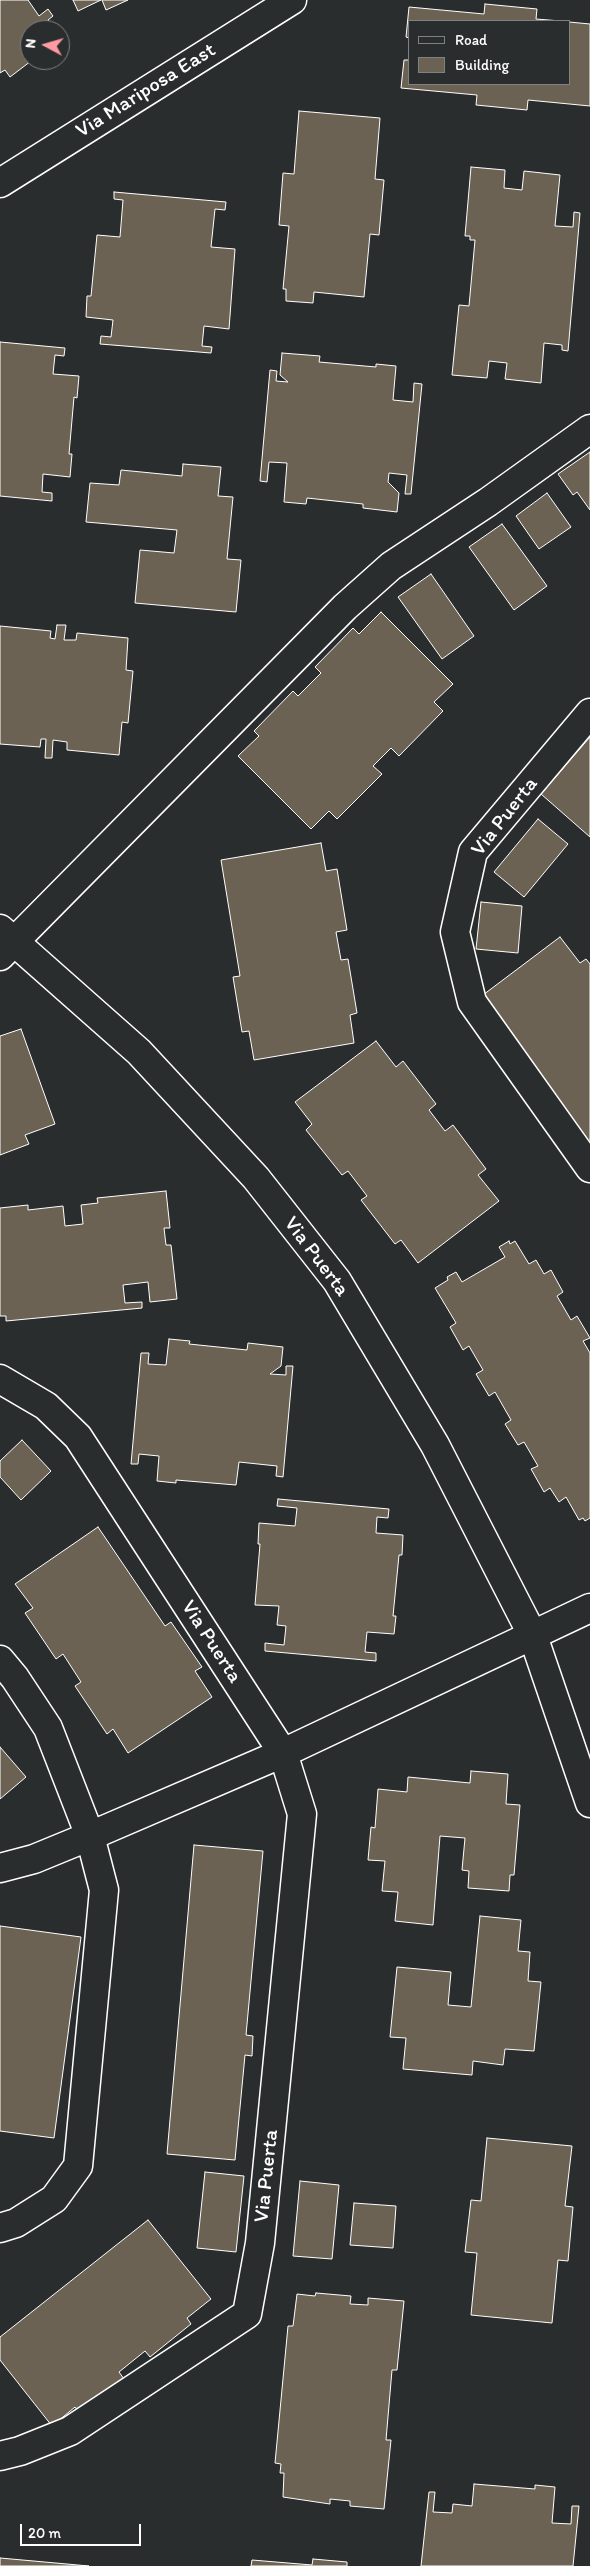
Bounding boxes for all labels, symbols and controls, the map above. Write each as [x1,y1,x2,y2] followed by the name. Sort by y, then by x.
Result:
[20,20,70,70] north arrow
[408,20,570,85] legend
[455,31,487,49] text: Road
[22,38,40,49] text: N
[72,38,220,144] street label: Via Mariposa East
[455,56,509,74] text: Building
[466,772,544,862] street label: Via Puerta
[278,1212,354,1302] street label: Via Puerta
[175,1596,247,1688] street label: Via Puerta
[250,2128,284,2224] street label: Via Puerta
[22,2514,144,2546] scale bar
[28,2524,61,2542] text: 20 m

